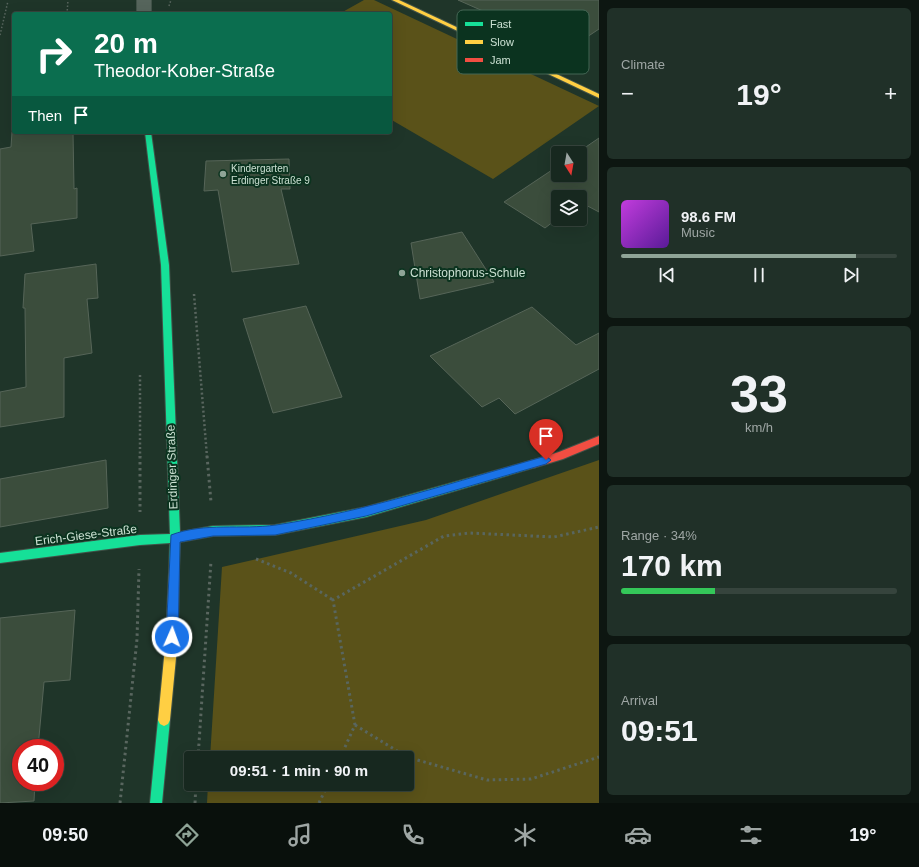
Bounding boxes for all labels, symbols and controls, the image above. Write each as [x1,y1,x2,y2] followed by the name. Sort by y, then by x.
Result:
[457,10,589,74] legend
[490,18,511,30] text: Fast
[28,28,80,80] icon: right
[94,28,158,59] text: 20 m
[490,36,514,48] text: Slow
[490,54,511,66] text: Jam
[621,57,665,72] text: Climate
[94,61,275,81] text: Theodor-Kober-Straße
[736,78,782,111] text: 19°
[621,81,634,106] text: −
[884,81,897,106] text: +
[70,104,92,126] icon: arrive
[28,107,62,124] text: Then
[551,146,587,182] north arrow
[551,146,587,226] map controls
[231,163,310,186] place label: Kindergarten Erdinger Straße 9
[218,169,228,179] marker: Kindergarten Erdinger Straße 9
[551,190,587,226] button: layers
[681,208,736,225] text: 98.6 FM
[681,225,715,240] text: Music
[656,264,678,286] icon: previous
[748,264,770,286] icon: pause
[840,264,862,286] icon: next
[410,266,526,280] place label: Christophorus-Schule
[397,268,407,278] marker: Christophorus-Schule
[730,365,788,423] text: 33
[529,419,563,460] pin
[745,420,773,435] text: km/h
[164,424,180,510] street label: Erdinger Straße
[535,425,557,447] icon: arrive
[34,522,138,548] street label: Erich-Giese-Straße
[621,528,697,543] text: Range · 34%
[621,549,723,582] text: 170 km
[151,616,193,658] position arrow
[621,693,658,708] text: Arrival
[621,714,698,747] text: 09:51
[12,739,64,791] speed limit sign: 40
[230,762,368,779] text: 09:51 · 1 min · 90 m
[173,821,201,849] icon: directions
[286,821,314,849] icon: music
[399,821,427,849] icon: phone
[511,821,539,849] icon: climate
[624,821,652,849] icon: car
[737,821,765,849] icon: filters
[42,825,88,845] text: 09:50
[849,825,877,845] text: 19°

